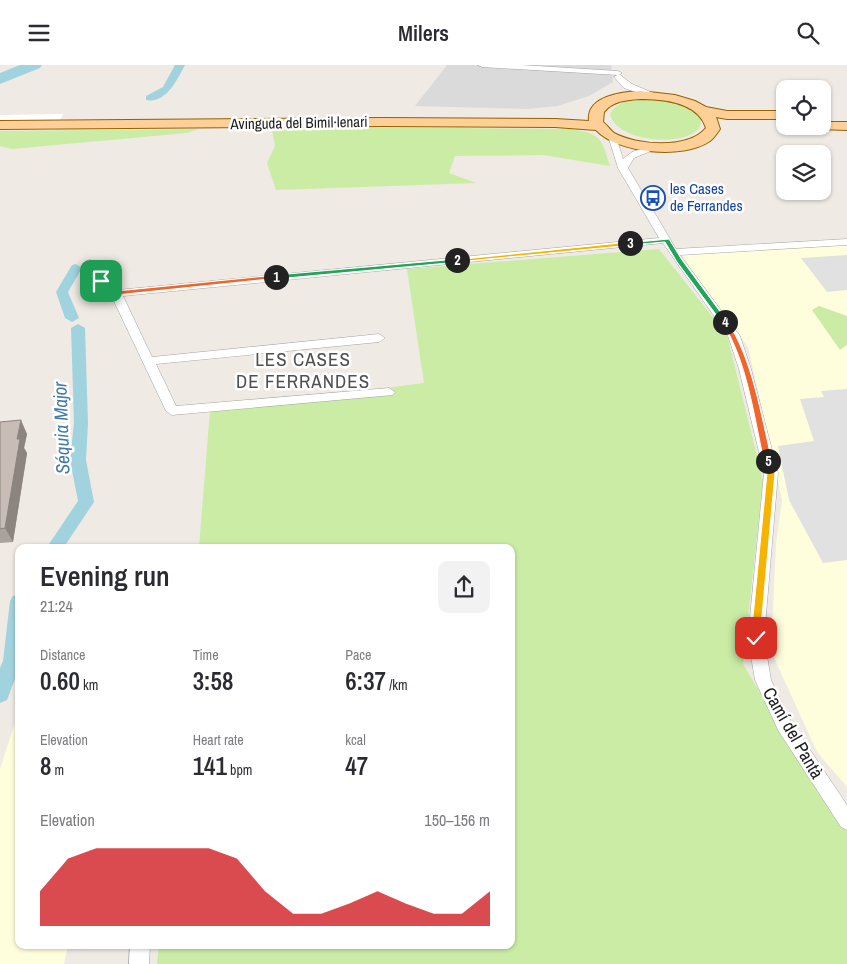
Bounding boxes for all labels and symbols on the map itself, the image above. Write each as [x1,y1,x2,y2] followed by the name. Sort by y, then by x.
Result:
[229,111,368,134] street label: Avinguda del Bimil·lenari
[670,178,743,216] place label: les Cases de Ferrandes
[640,185,666,211] bus stop icon: les Cases de Ferrandes
[618,231,642,255] pin: 3
[444,247,470,273] pin: 2
[80,260,122,302] pin
[264,265,288,289] pin: 1
[712,309,738,335] pin: 4
[236,346,370,394] district label: LES CASES DE FERRANDES
[46,380,76,475] water label: Séquia Major
[756,449,780,473] pin: 5
[735,617,777,659] pin
[757,682,830,783] street label: Camí del Pantà

